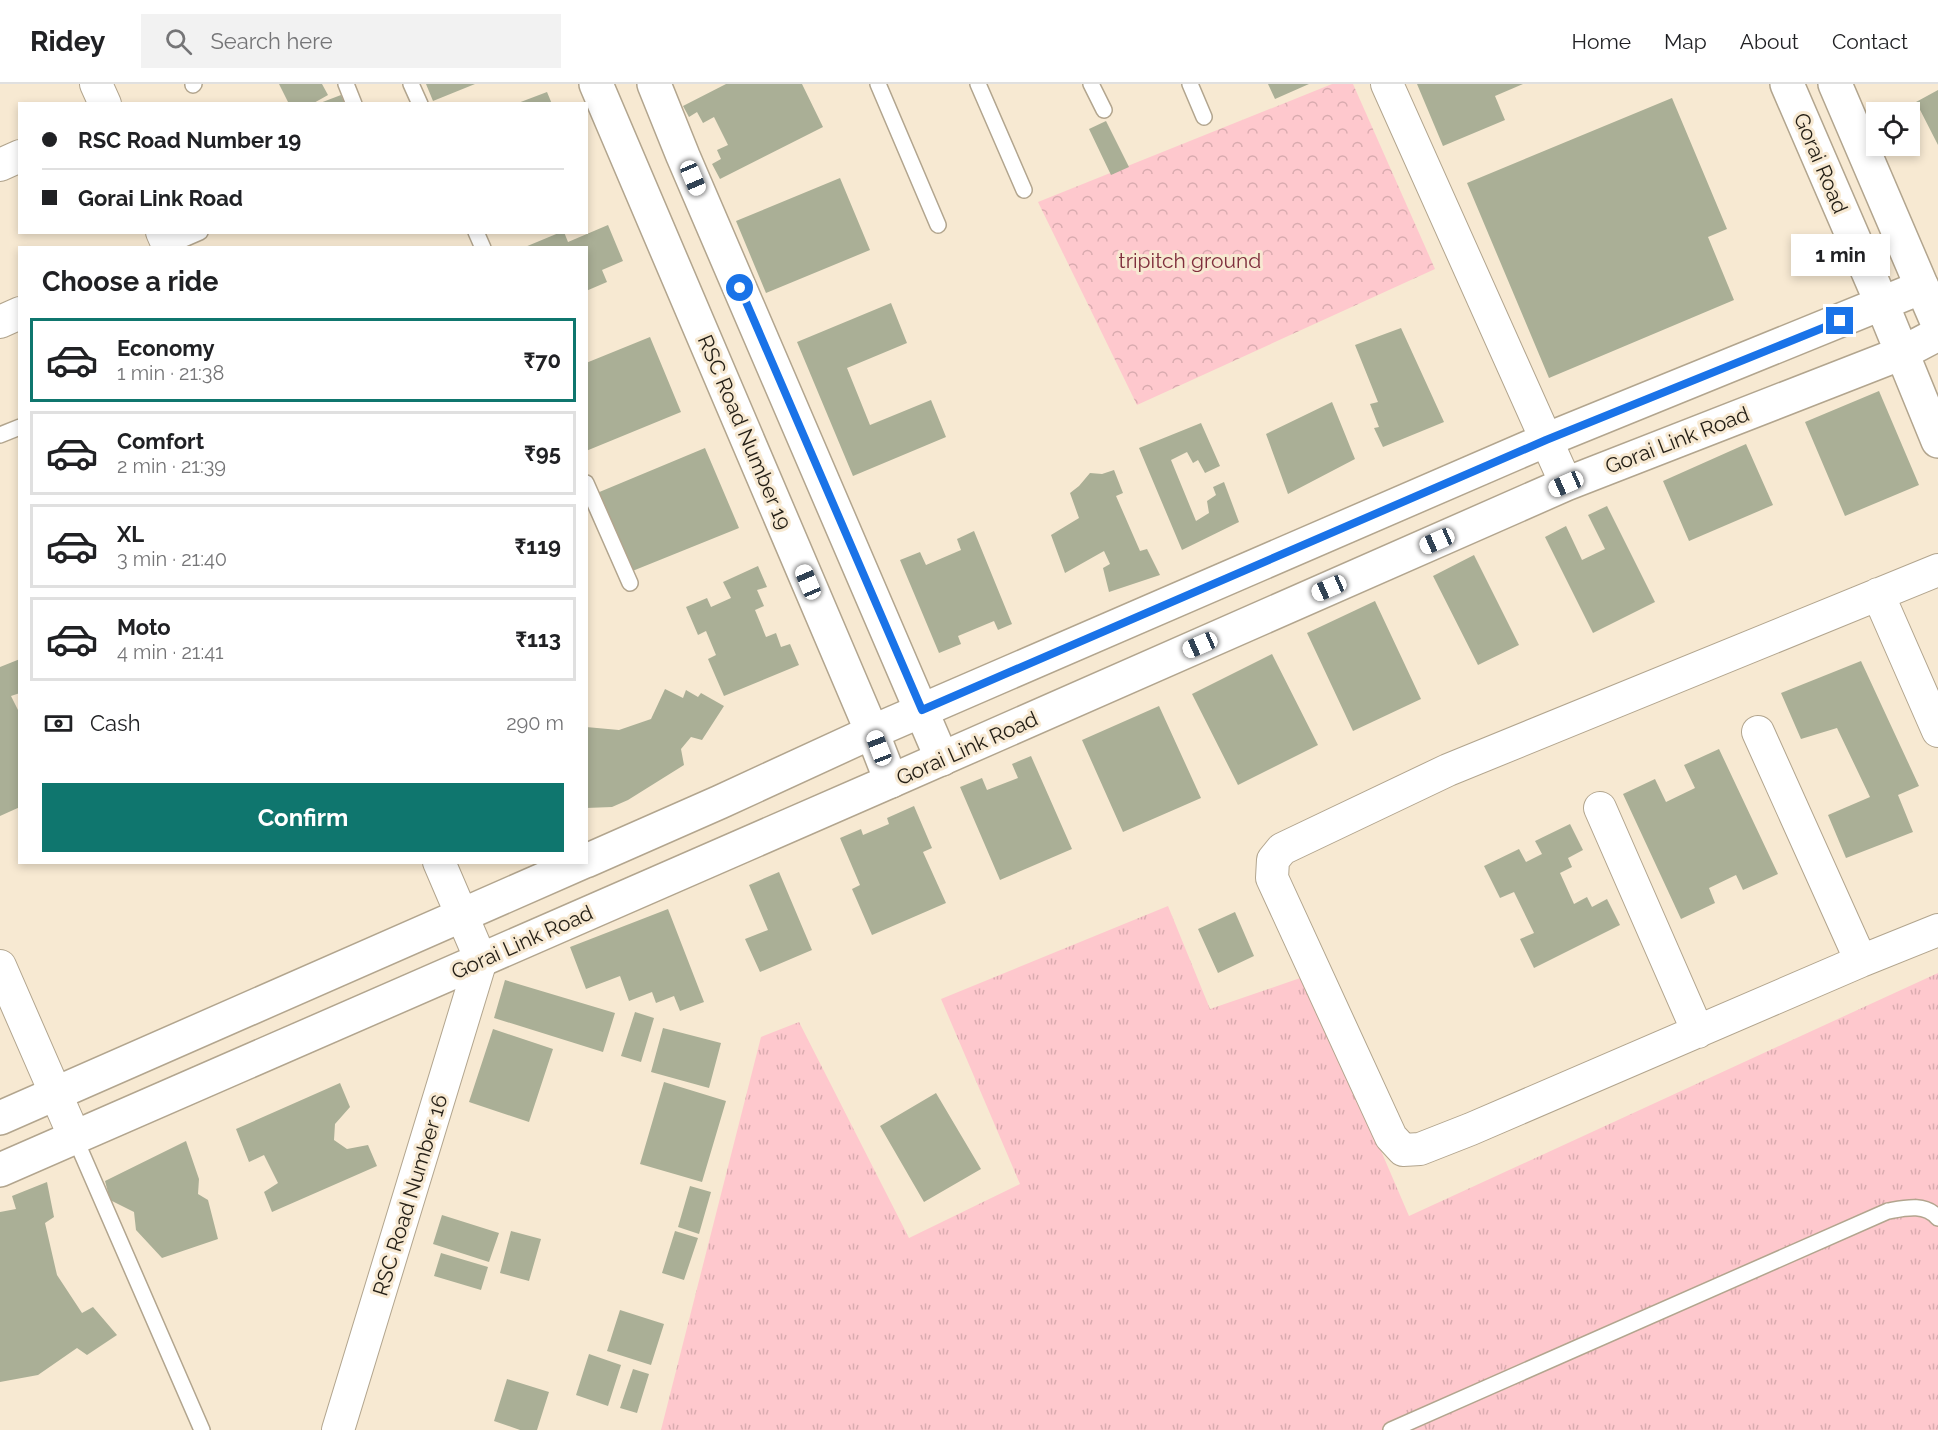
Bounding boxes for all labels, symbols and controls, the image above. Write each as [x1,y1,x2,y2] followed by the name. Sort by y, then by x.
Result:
[141,14,561,68] search box
[30,25,105,58] text: Ridey
[162,25,195,58] icon: search
[210,28,333,54] text: Search here
[1572,29,1631,54] text: Home
[1664,29,1707,54] text: Map
[1740,29,1799,54] text: About
[1832,29,1908,54] text: Contact
[1866,102,1920,156] map controls
[1866,102,1920,156] button: locate
[1789,109,1853,217] street label: Gorai Road
[78,127,301,153] text: RSC Road Number 19
[678,158,708,198] car
[78,185,243,211] text: Gorai Link Road
[1790,234,1890,276] callout: 1 min
[1815,243,1866,267] text: 1 min
[1119,248,1261,273] park label: tripitch ground
[42,266,218,297] text: Choose a ride
[726,274,753,301] route start
[1826,307,1853,334] route end
[693,331,797,533] street label: RSC Road Number 19
[45,333,99,387] icon: car
[117,335,215,361] text: Economy
[523,347,561,373] text: ₹70
[117,361,224,385] text: 1 min · 21:38
[1601,401,1753,479] street label: Gorai Link Road
[45,426,99,480] icon: car
[117,428,204,454] text: Comfort
[524,440,561,466] text: ₹95
[117,454,226,478] text: 2 min · 21:39
[1546,468,1586,500] car
[45,519,99,573] icon: car
[117,521,144,547] text: XL
[1417,525,1457,557] car
[515,533,561,559] text: ₹119
[117,547,227,571] text: 3 min · 21:40
[793,562,823,602] car
[1309,572,1349,604] car
[45,612,99,666] icon: car
[117,614,171,640] text: Moto
[515,626,561,652] text: ₹113
[1180,629,1220,661] car
[117,640,224,664] text: 4 min · 21:41
[892,706,1042,790] street label: Gorai Link Road
[42,707,75,740] icon: cash
[90,710,141,736] text: Cash
[506,711,564,735] text: 290 m
[864,728,894,768] car
[42,783,564,852] button: Confirm
[447,900,597,984] street label: Gorai Link Road
[367,1091,453,1299] street label: RSC Road Number 16

